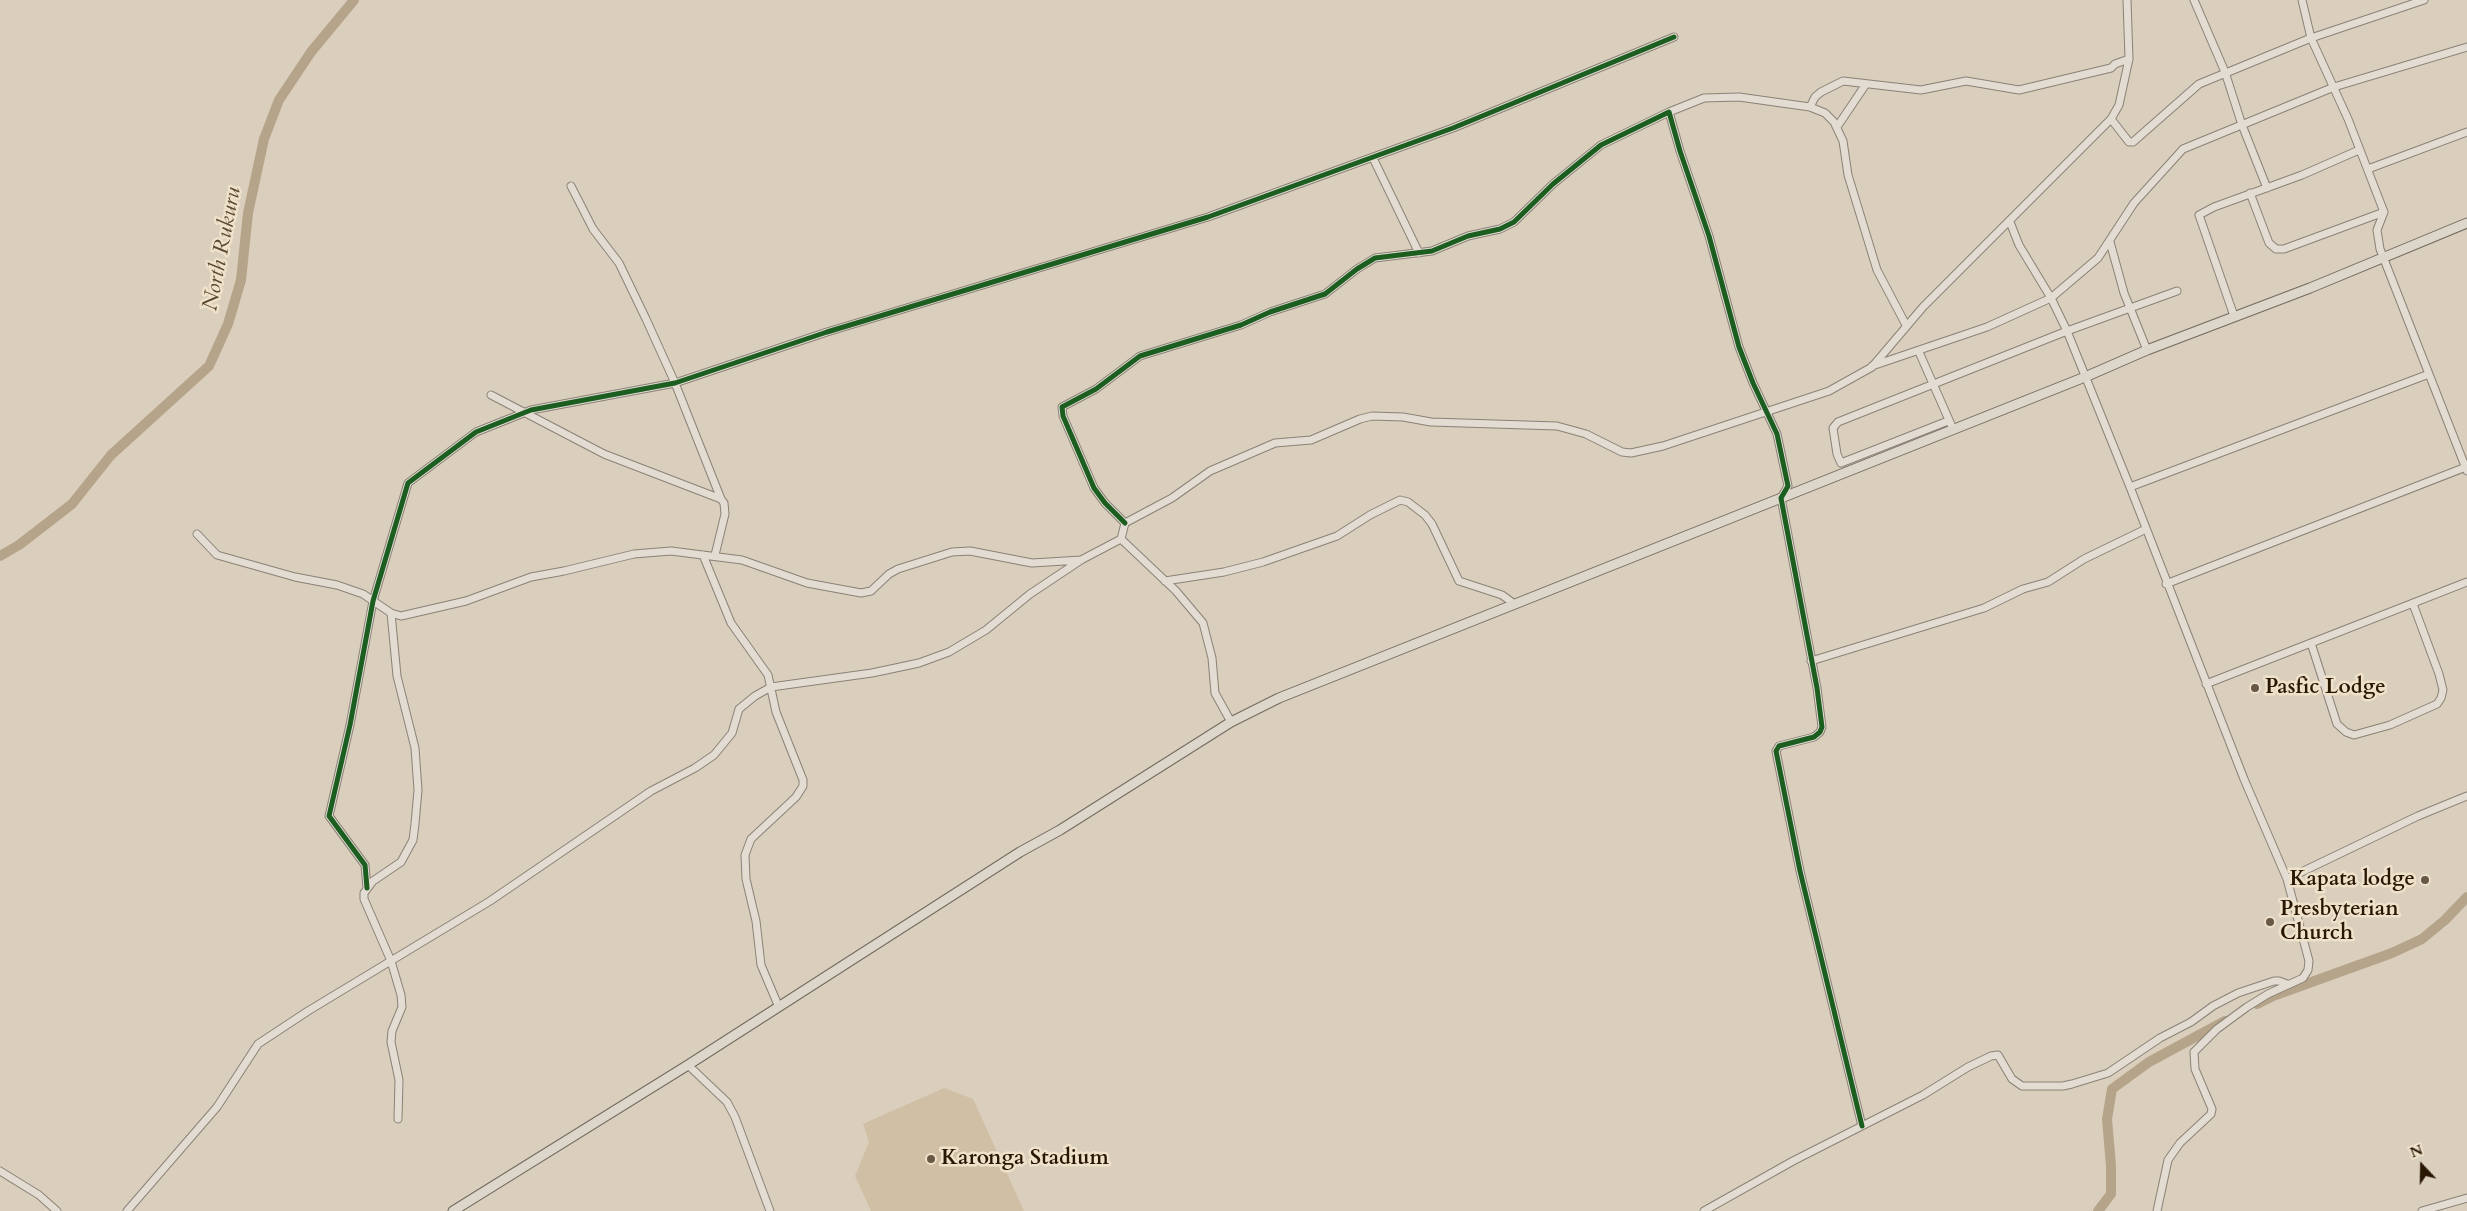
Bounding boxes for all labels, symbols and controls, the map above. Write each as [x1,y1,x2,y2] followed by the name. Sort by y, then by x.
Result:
[198,185,248,313] water label: North Rukuru
[2265,675,2386,701] place label: Pasfic Lodge
[2249,682,2261,694] marker: Pasfic Lodge
[2289,867,2415,893] place label: Kapata lodge
[2419,874,2431,886] marker: Kapata lodge
[2280,897,2399,947] place label: Presbyterian Church
[2264,916,2276,928] marker: Presbyterian Church
[2407,1140,2426,1163] text: N
[2397,1141,2447,1191] north arrow
[941,1146,1109,1172] place label: Karonga Stadium
[925,1153,937,1165] marker: Karonga Stadium

